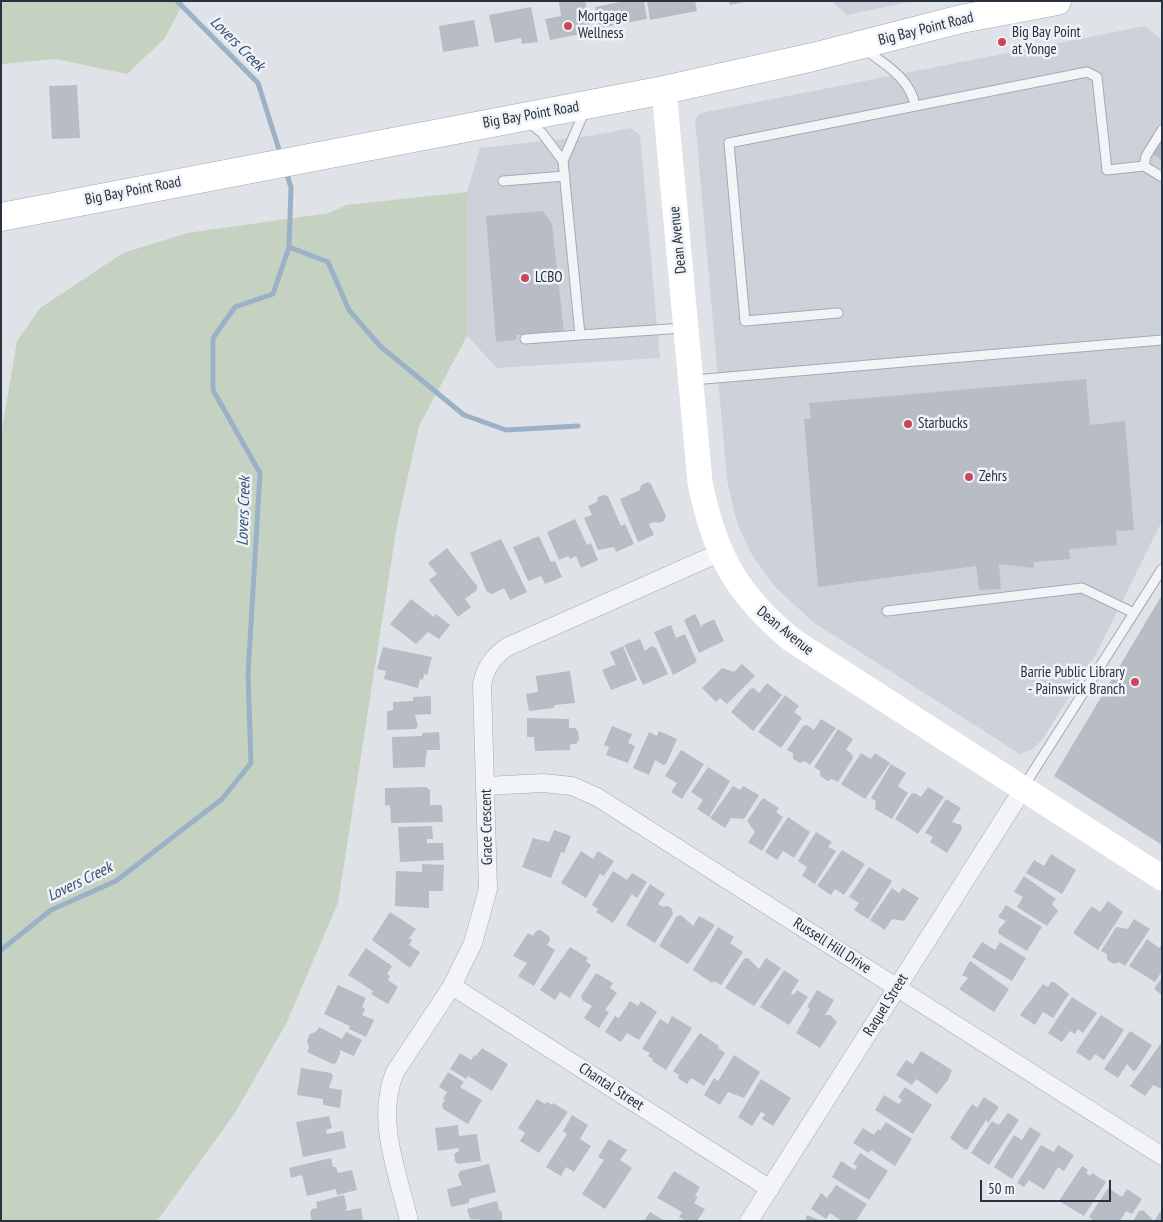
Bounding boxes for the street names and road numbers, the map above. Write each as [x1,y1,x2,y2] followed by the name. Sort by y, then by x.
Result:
[877,8,975,50] street label: Big Bay Point Road
[481,98,581,132] street label: Big Bay Point Road
[83,173,183,209] street label: Big Bay Point Road
[666,205,690,275] street label: Dean Avenue
[753,603,817,659] street label: Dean Avenue
[477,789,497,865] street label: Grace Crescent
[790,914,874,978] street label: Russell Hill Drive
[860,971,912,1039] street label: Raquel Street
[575,1059,647,1115] street label: Chantal Street

